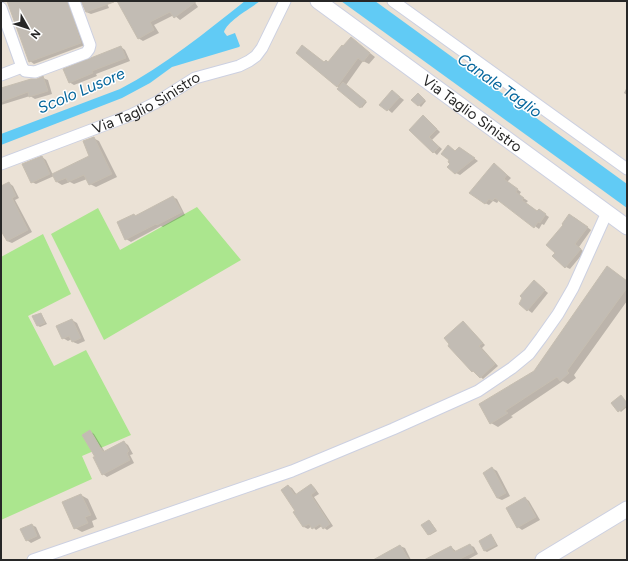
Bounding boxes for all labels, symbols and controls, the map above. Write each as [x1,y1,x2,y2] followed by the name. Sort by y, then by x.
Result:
[8,8,48,48] north arrow
[28,27,43,41] text: N
[454,49,546,122] water label: Canale Taglio
[35,63,128,117] water label: Scolo Lusore
[90,68,202,138] street label: Via Taglio Sinistro
[419,71,526,156] street label: Via Taglio Sinistro

